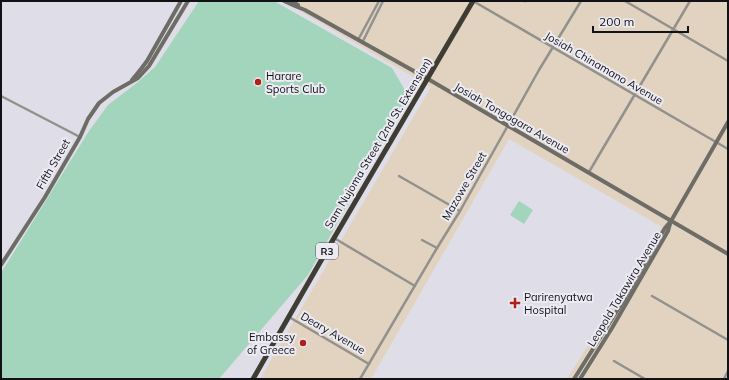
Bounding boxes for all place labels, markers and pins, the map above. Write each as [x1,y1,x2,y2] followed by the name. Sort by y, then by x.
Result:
[266,69,326,96] place label: Harare Sports Club
[253,77,263,87] marker: Harare Sports Club
[524,290,593,317] place label: Parirenyatwa Hospital
[509,297,521,309] marker: Parirenyatwa Hospital
[247,330,295,357] place label: Embassy of Greece
[298,338,308,348] marker: Embassy of Greece

